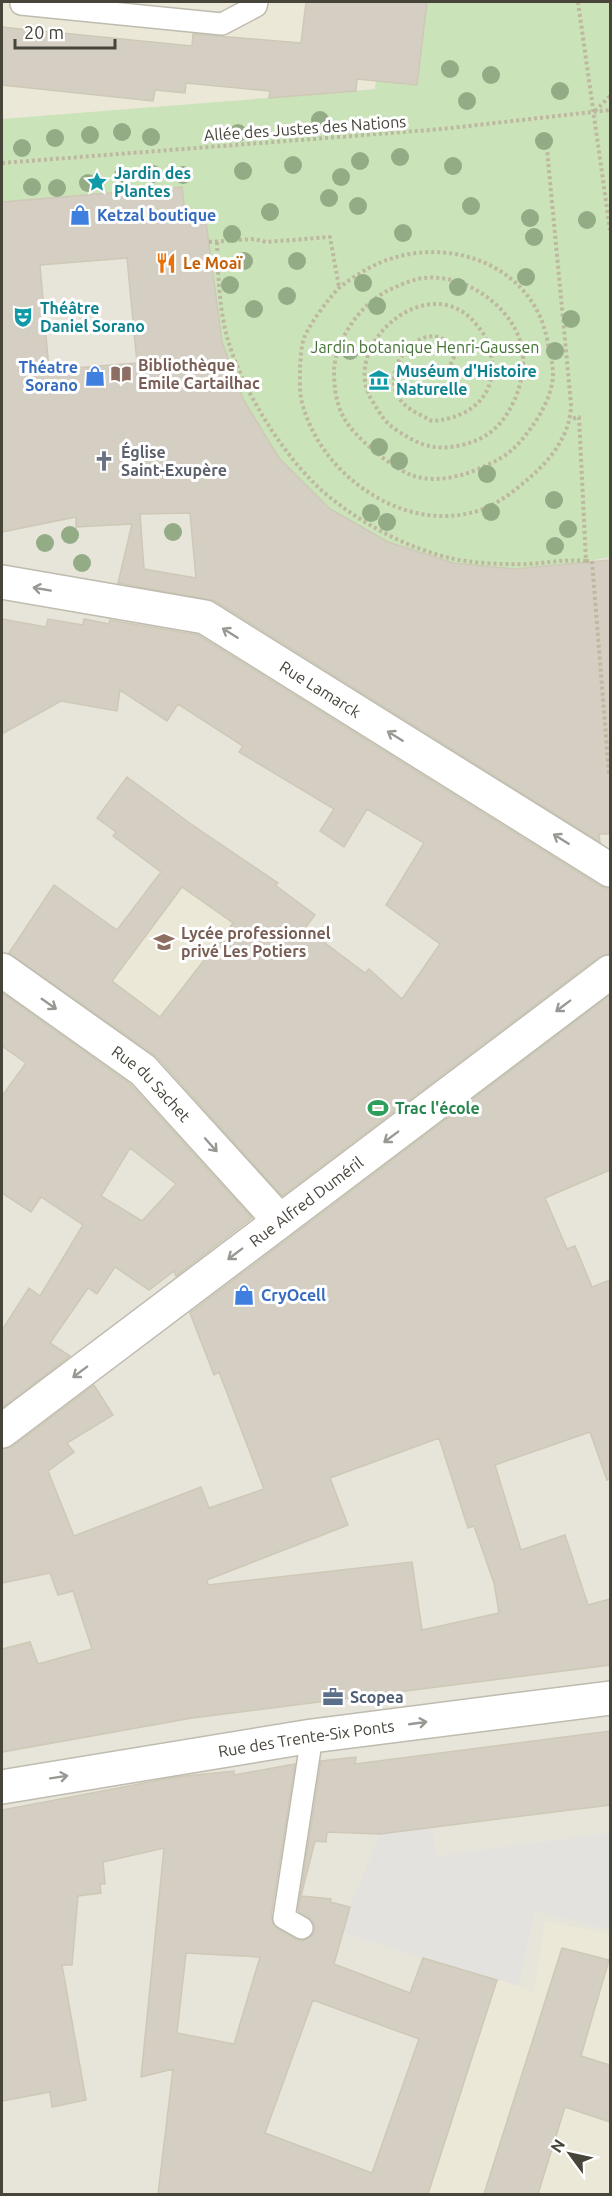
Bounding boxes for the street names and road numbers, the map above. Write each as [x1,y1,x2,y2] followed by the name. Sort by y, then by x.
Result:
[203,112,407,144] street label: Allée des Justes des Nations
[277,657,364,721] street label: Rue Lamarck
[108,1042,195,1126] street label: Rue du Sachet
[246,1153,366,1250] street label: Rue Alfred Duméril
[217,1717,395,1760] street label: Rue des Trente-Six Ponts

